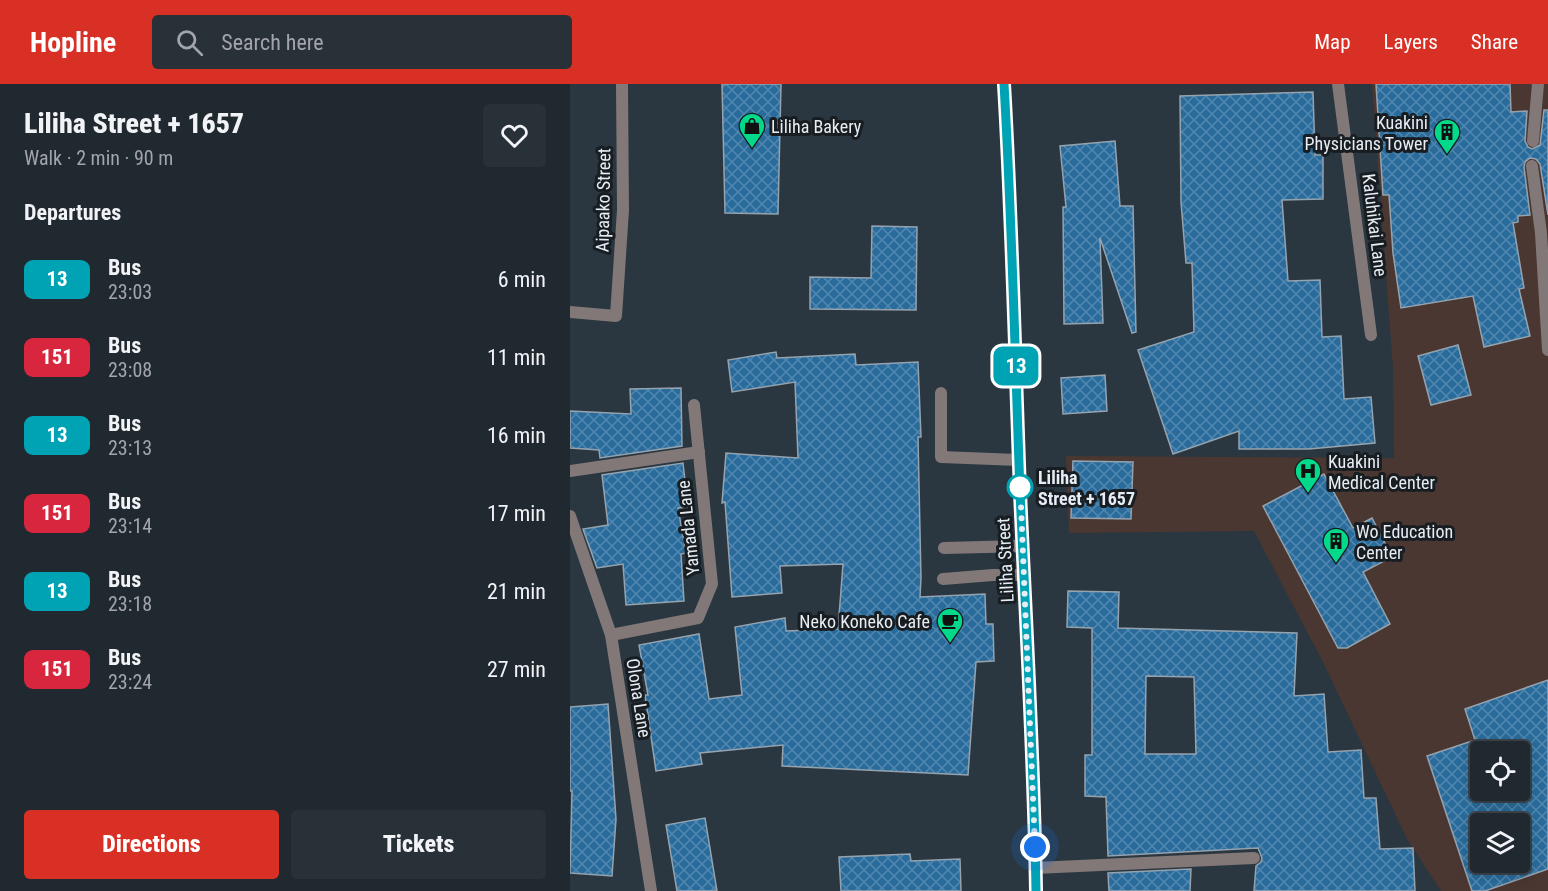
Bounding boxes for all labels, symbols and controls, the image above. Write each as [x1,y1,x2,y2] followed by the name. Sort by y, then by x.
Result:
[152,15,572,69] search box
[30,26,116,59] text: Hopline
[173,26,206,59] icon: search
[221,30,324,55] text: Search here
[1314,30,1351,54] text: Map
[1384,30,1438,54] text: Layers
[1471,30,1518,54] text: Share
[483,104,546,167] button: heart
[24,107,244,140] text: Liliha Street + 1657
[737,111,767,149] shop icon: Liliha Bakery
[1305,112,1429,154] place label: Kuakini Physicians Tower
[771,116,862,137] place label: Liliha Bakery
[1432,117,1462,155] building icon: Kuakini Physicians Tower
[24,146,173,170] text: Walk · 2 min · 90 m
[592,148,614,252] street label: Aipaako Street
[1358,172,1392,278] street label: Kaluhikai Lane
[24,200,121,225] text: Departures
[108,255,141,280] text: Bus
[46,267,68,291] text: 13
[498,267,546,292] text: 6 min
[108,280,152,304] text: 23:03
[108,333,141,358] text: Bus
[41,345,73,369] text: 151
[487,345,546,370] text: 11 min
[989,346,1043,386] line badge: 13
[1005,354,1027,378] text: 13
[108,358,152,382] text: 23:08
[108,411,141,436] text: Bus
[46,423,68,447] text: 13
[487,423,546,448] text: 16 min
[108,436,152,460] text: 23:13
[1328,451,1435,493] place label: Kuakini Medical Center
[1293,456,1323,494] hospital icon: Kuakini Medical Center
[1038,467,1135,509] place label: Liliha Street + 1657
[1007,474,1033,500] marker: Liliha Street + 1657
[673,479,703,577] street label: Yamada Lane
[108,489,141,514] text: Bus
[41,501,73,525] text: 151
[487,501,546,526] text: 17 min
[108,514,152,538] text: 23:14
[992,517,1018,603] street label: Liliha Street
[1356,521,1453,563] place label: Wo Education Center
[1321,526,1351,564] building icon: Wo Education Center
[108,567,141,592] text: Bus
[46,579,68,603] text: 13
[487,579,546,604] text: 21 min
[108,592,152,616] text: 23:18
[935,606,965,644] cafe icon: Neko Koneko Cafe
[799,611,930,632] place label: Neko Koneko Cafe
[108,645,141,670] text: Bus
[41,657,73,681] text: 151
[487,657,546,682] text: 27 min
[622,657,656,739] street label: Olona Lane
[108,670,152,694] text: 23:24
[1470,741,1530,873] map controls
[1470,741,1530,801] button: locate
[24,810,279,879] button: Directions
[291,810,546,879] button: Tickets
[1470,813,1530,873] button: layers
[1020,832,1050,862] your location

